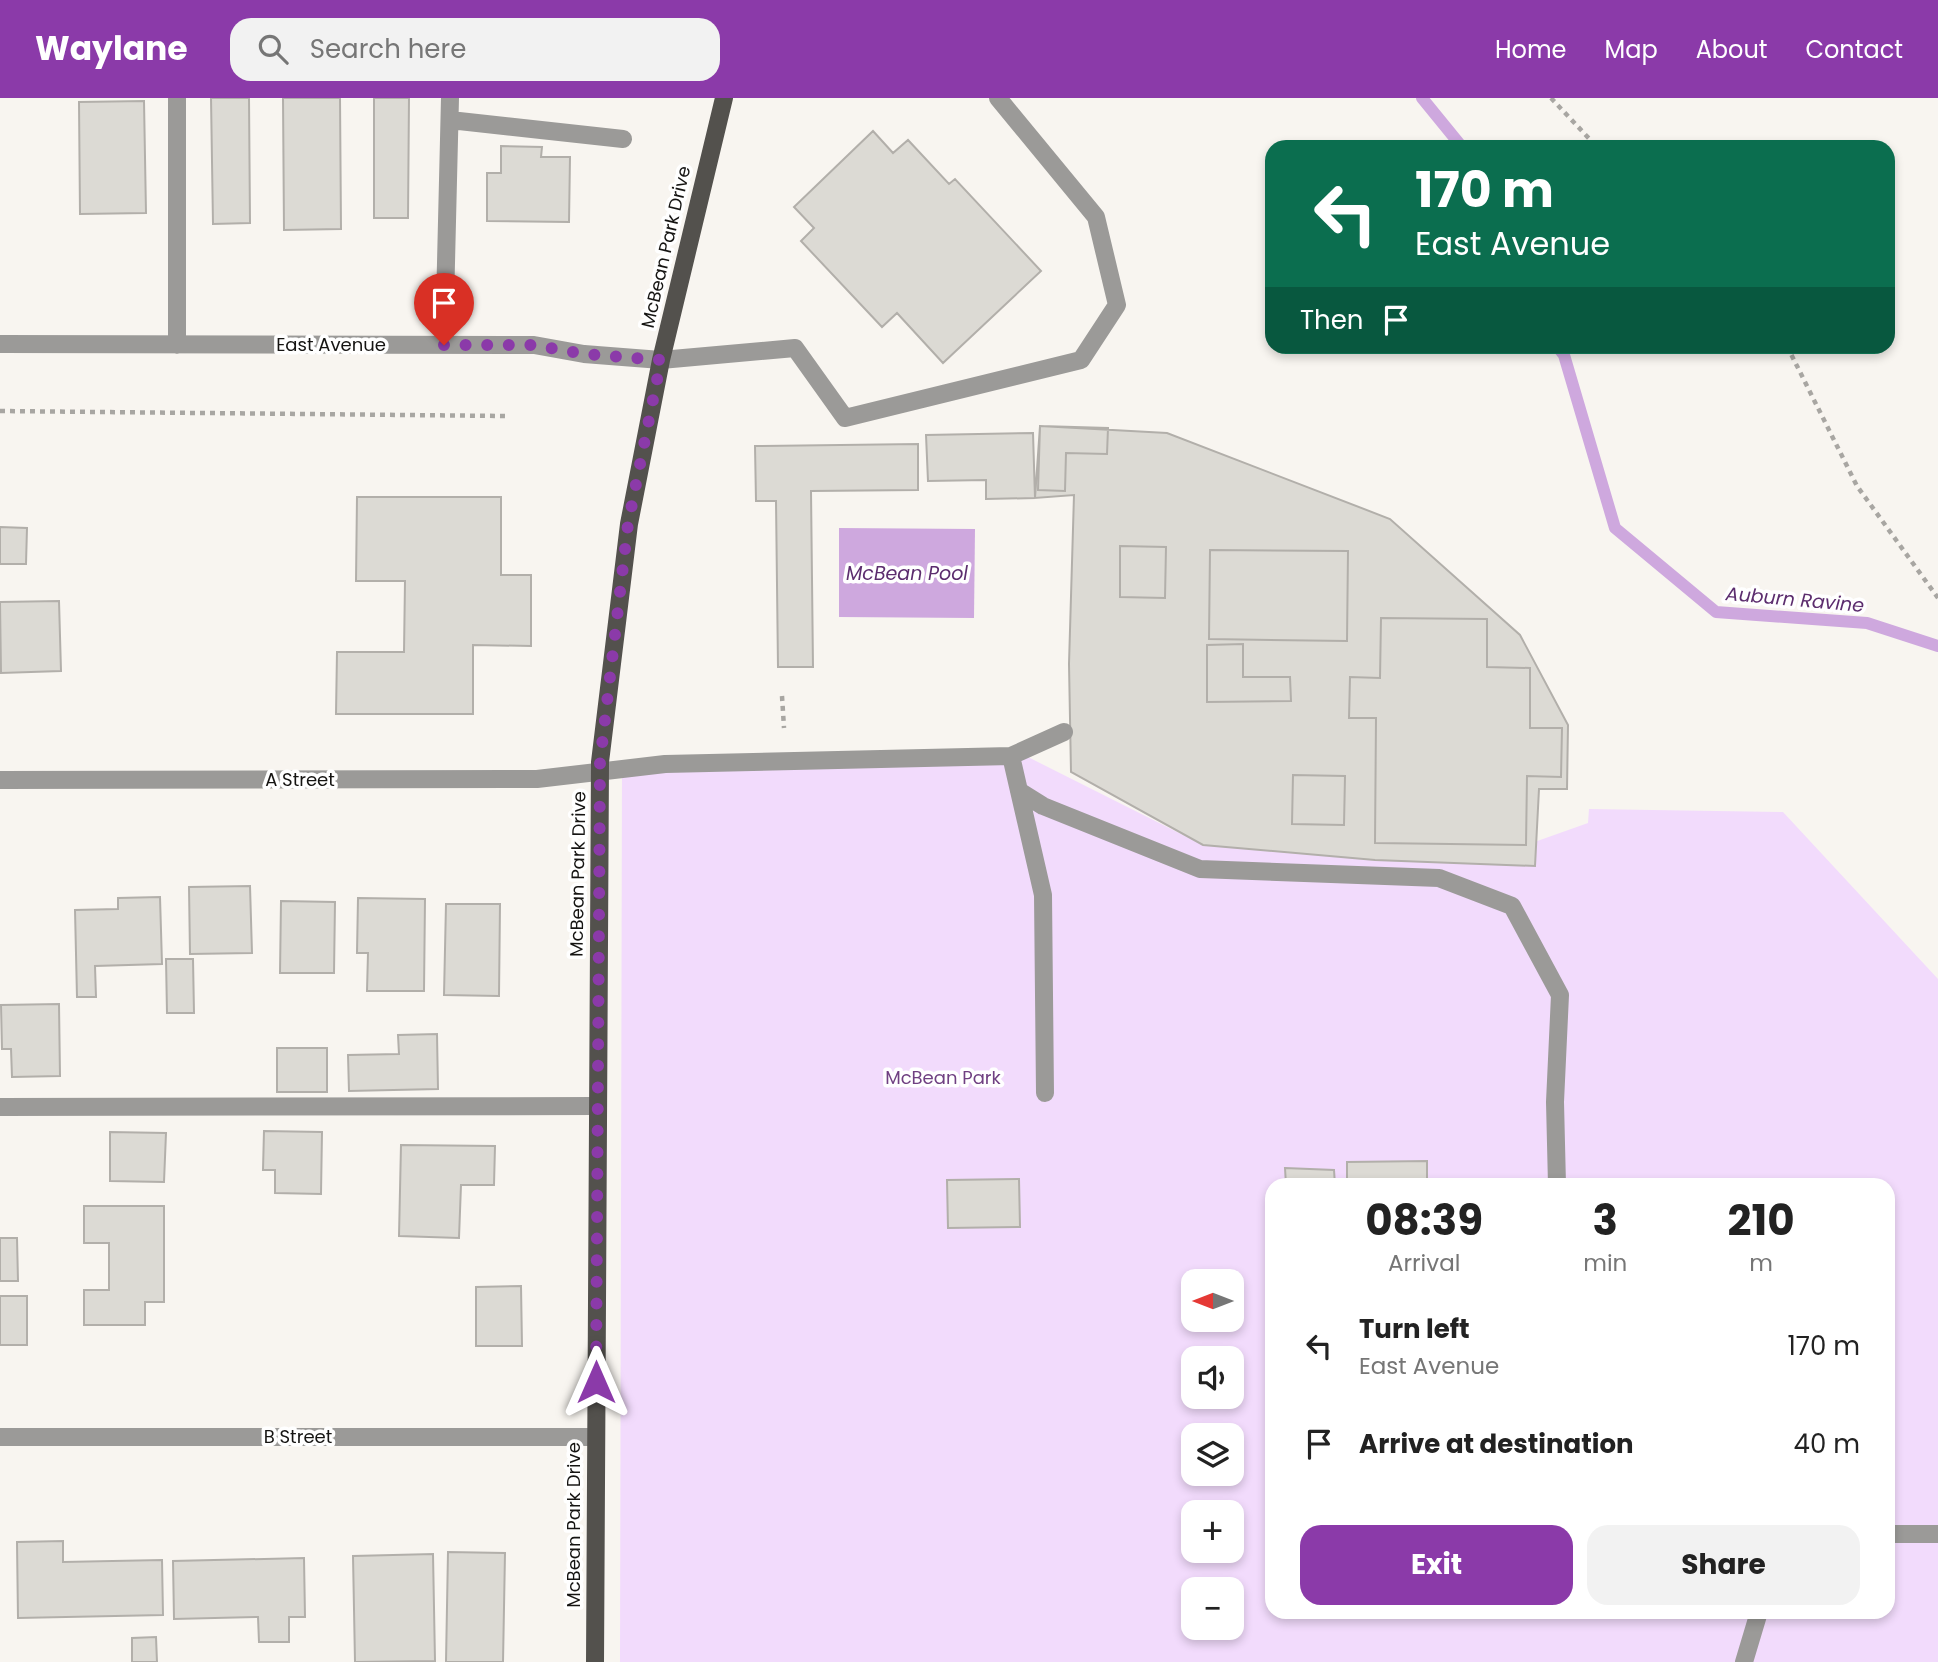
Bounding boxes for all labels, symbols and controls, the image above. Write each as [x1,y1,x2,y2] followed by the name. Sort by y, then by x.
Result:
[230,18,720,81] search box
[35,25,188,72] text: Waylane
[254,30,292,68] icon: search
[310,31,466,67] text: Search here
[1495,33,1567,66] text: Home
[1605,33,1658,66] text: Map
[1696,33,1767,66] text: About
[1805,33,1903,66] text: Contact
[1415,156,1554,224] text: 170 m
[635,163,696,330] street label: McBean Park Drive
[1300,168,1391,259] icon: left
[1415,221,1610,266] text: East Avenue
[414,273,474,345] pin
[425,284,463,322] icon: arrive
[1377,301,1415,339] icon: arrive
[1300,302,1363,338] text: Then
[276,332,386,357] street label: East Avenue
[846,560,968,587] water label: McBean Pool
[1724,580,1865,619] water label: Auburn Ravine
[265,767,335,792] street label: A Street
[564,791,591,957] street label: McBean Park Drive
[885,1065,1002,1090] park label: McBean Park
[1365,1191,1483,1250] text: 08:39
[1593,1191,1618,1250] text: 3
[1728,1191,1795,1250] text: 210
[1388,1247,1460,1279] text: Arrival
[1583,1247,1627,1279] text: min
[1749,1247,1773,1279] text: m
[1181,1269,1244,1332] north arrow
[1181,1269,1244,1640] map controls
[1359,1311,1470,1347] text: Turn left
[1300,1327,1338,1365] icon: left
[1787,1328,1860,1364] text: 170 m
[559,1345,633,1419] position arrow
[1181,1346,1244,1409] button: sound
[1359,1350,1499,1382] text: East Avenue
[1181,1423,1244,1486] button: layers
[264,1424,332,1449] street label: B Street
[1300,1425,1338,1463] icon: arrive
[1359,1426,1634,1462] text: Arrive at destination
[1794,1426,1860,1462] text: 40 m
[561,1442,586,1608] street label: McBean Park Drive
[1181,1500,1244,1563] button: +
[1300,1525,1573,1605] button: Exit
[1587,1525,1860,1605] button: Share
[1181,1577,1244,1640] button: −

